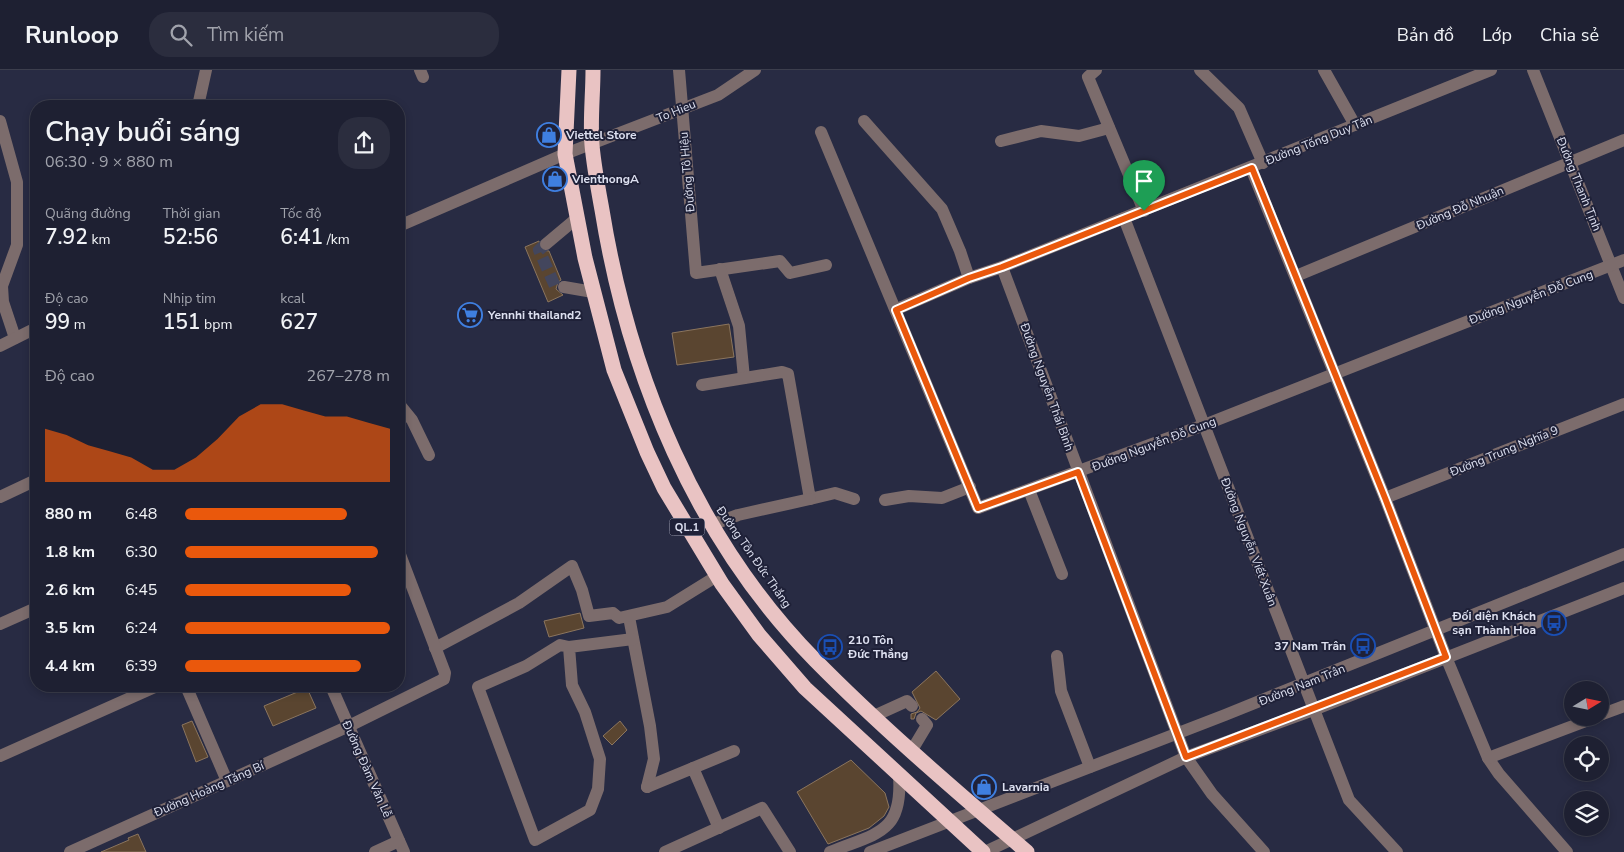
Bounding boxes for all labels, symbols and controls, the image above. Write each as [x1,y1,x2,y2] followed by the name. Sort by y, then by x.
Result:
[149,12,499,57] search box
[25,19,119,51] text: Runloop
[167,21,195,49] icon: search
[207,22,284,48] text: Tìm kiếm
[1397,23,1454,47] text: Bản đồ
[1482,23,1512,47] text: Lớp
[1540,23,1599,47] text: Chia sẻ
[654,96,698,126] street label: To Hieu
[1262,111,1375,169] street label: Đường Tống Duy Tân
[45,113,241,151] text: Chạy buổi sáng
[338,117,390,169] button: share
[536,122,562,148] shop icon: Viettel Store
[565,127,637,143] place label: Viettel Store
[676,131,699,214] street label: Đường Tô Hiệu
[1552,134,1605,233] street label: Đường Thanh Tịnh
[45,151,173,173] text: 06:30 · 9 × 880 m
[1123,160,1165,211] pin
[542,166,568,192] shop icon: VienthongA
[1130,167,1158,195] icon: arrive
[571,171,639,187] place label: VienthongA
[1413,182,1506,234] street label: Đường Đỗ Nhuận
[45,204,131,223] text: Quãng đường
[163,204,221,223] text: Thời gian
[280,204,322,223] text: Tốc độ
[45,223,88,251] text: 7.92
[163,223,218,251] text: 52:56
[280,223,323,251] text: 6:41
[88,230,110,249] text: km
[323,230,350,249] text: /km
[1466,266,1595,328] street label: Đường Nguyễn Đỗ Cung
[45,289,88,308] text: Độ cao
[163,289,216,308] text: Nhịp tim
[280,289,305,308] text: kcal
[457,302,483,328] supermarket icon: Yennhi thailand2
[487,307,581,323] place label: Yennhi thailand2
[45,308,70,336] text: 99
[163,308,200,336] text: 151
[280,308,318,336] text: 627
[70,315,86,334] text: m
[200,315,232,334] text: bpm
[1016,320,1078,453] street label: Đường Nguyễn Thái Bình
[45,365,95,387] text: Độ cao
[307,365,390,387] text: 267–278 m
[1089,413,1218,475] street label: Đường Nguyễn Đỗ Cung
[1446,422,1561,480] street label: Đường Trung Nghĩa 9
[1217,474,1281,609] street label: Đường Nguyễn Viết Xuân
[712,502,795,611] street label: Đường Tôn Đức Thắng
[45,503,92,525] text: 880 m
[125,503,157,525] text: 6:48
[670,518,704,536] road number: QL.1
[45,541,95,563] text: 1.8 km
[125,541,157,563] text: 6:30
[45,579,95,601] text: 2.6 km
[125,579,157,601] text: 6:45
[1451,608,1536,638] place label: Đối diện Khách sạn Thành Hoa
[1541,610,1567,636] bus stop icon: Đối diện Khách sạn Thành Hoa
[45,617,95,639] text: 3.5 km
[125,617,157,639] text: 6:24
[847,632,908,662] place label: 210 Tôn Đức Thắng
[1350,633,1376,659] bus stop icon: 37 Nam Trân
[817,634,843,660] bus stop icon: 210 Tôn Đức Thắng
[1274,638,1346,654] place label: 37 Nam Trân
[45,655,95,677] text: 4.4 km
[125,655,157,677] text: 6:39
[1256,660,1347,710] street label: Đường Nam Trân
[1564,681,1609,726] north arrow
[1564,681,1609,836] map controls
[338,717,396,820] street label: Đường Đàm Văn Lễ
[1564,736,1609,781] button: locate
[151,757,268,821] street label: Đường Hoàng Tăng Bí
[971,774,997,800] shop icon: Lavarnia
[1002,779,1049,795] place label: Lavarnia
[1564,791,1609,836] button: layers

